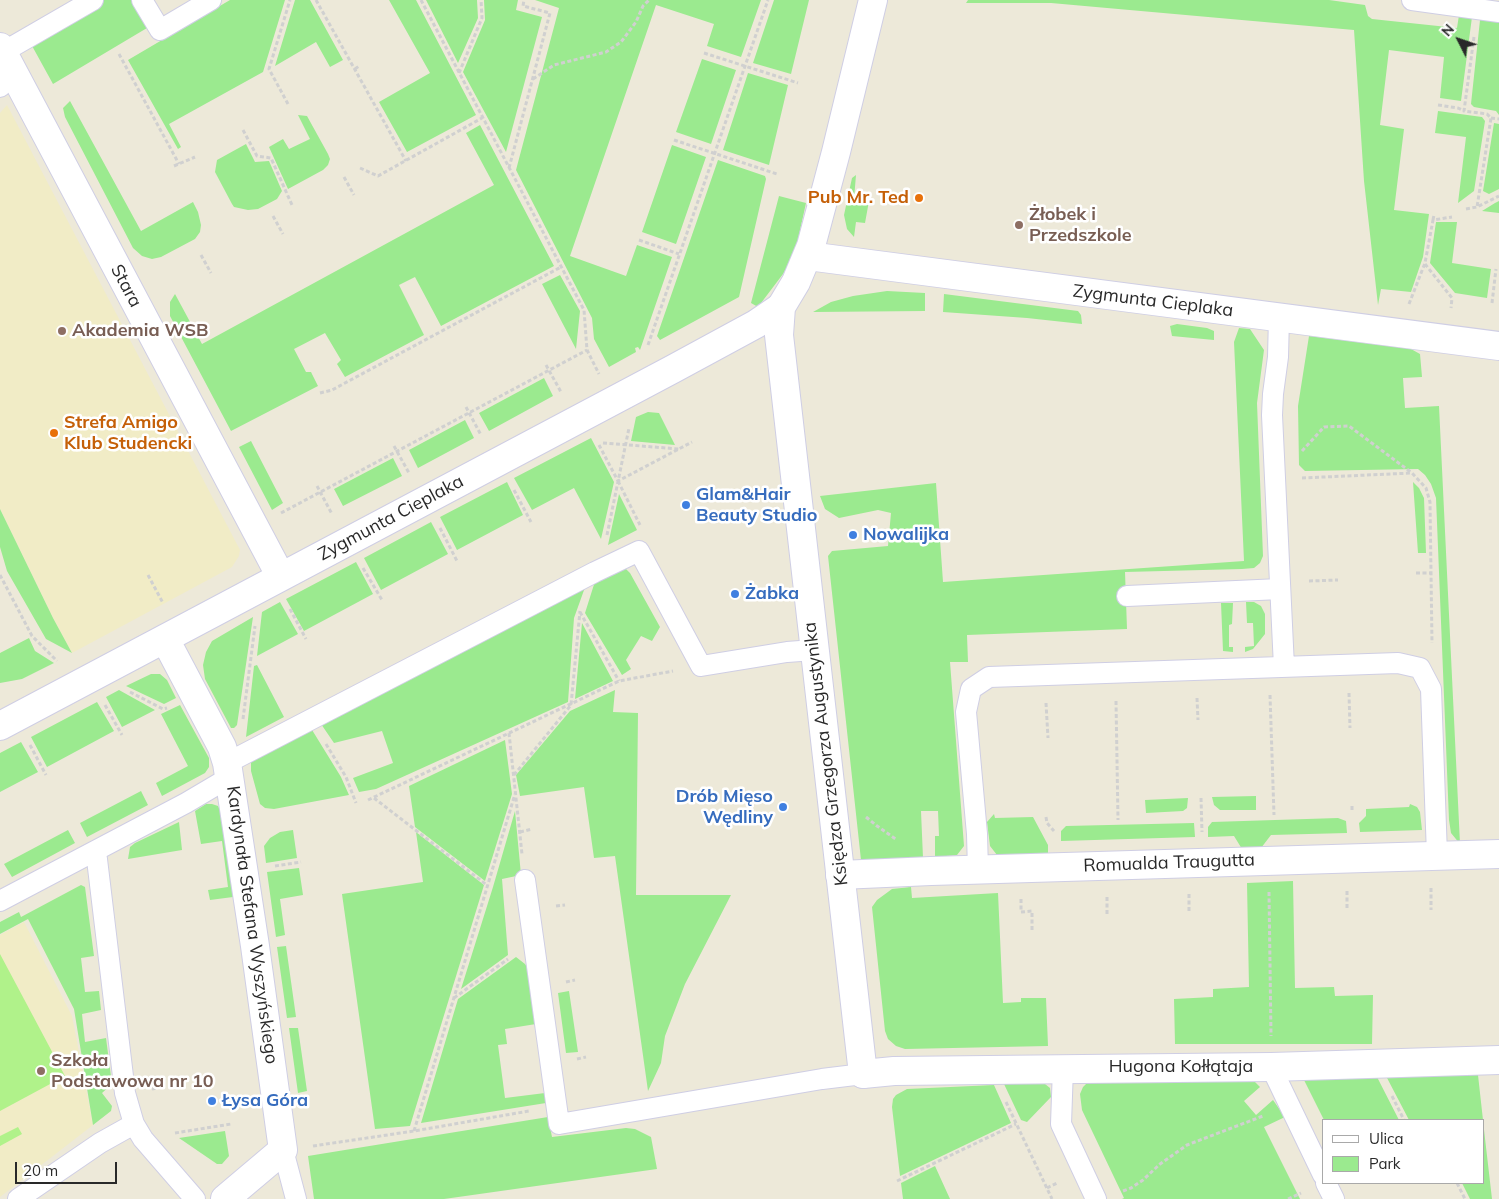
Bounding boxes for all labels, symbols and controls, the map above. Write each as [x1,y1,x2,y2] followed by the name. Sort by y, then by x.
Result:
[1434,15,1484,65] north arrow
[1437,20,1458,40] text: N
[808,187,909,209] place label: Pub Mr. Ted
[913,192,925,204] marker: Pub Mr. Ted
[1029,204,1132,246] place label: Żłobek i Przedszkole
[1013,219,1025,231] marker: Żłobek i Przedszkole
[106,261,146,311] street label: Stara
[1072,280,1234,322] street label: Zygmunta Cieplaka
[72,320,208,342] place label: Akademia WSB
[56,325,68,337] marker: Akademia WSB
[64,412,192,454] place label: Strefa Amigo Klub Studencki
[48,427,60,439] marker: Strefa Amigo Klub Studencki
[315,471,467,565] street label: Zygmunta Cieplaka
[696,484,817,526] place label: Glam&Hair Beauty Studio
[680,499,692,511] marker: Glam&Hair Beauty Studio
[863,524,949,546] place label: Nowalijka
[847,529,859,541] marker: Nowalijka
[745,583,799,605] place label: Żabka
[729,588,741,600] marker: Żabka
[799,621,853,887] street label: Księdza Grzegorza Augustynika
[222,785,282,1065] street label: Kardynała Stefana Wyszyńskiego
[676,786,773,829] place label: Drób Mięso Wędliny
[777,801,789,813] marker: Drób Mięso Wędliny
[1083,849,1255,877] street label: Romualda Traugutta
[51,1050,214,1092] place label: Szkoła Podstawowa nr 10
[1109,1056,1253,1078] street label: Hugona Kołłątaja
[35,1065,47,1077] marker: Szkoła Podstawowa nr 10
[222,1090,308,1112] place label: Łysa Góra
[206,1095,218,1107] marker: Łysa Góra
[1322,1119,1484,1184] legend
[1369,1129,1403,1148] text: Ulica
[18,1152,120,1184] scale bar
[1369,1154,1401,1173] text: Park
[23,1161,58,1180] text: 20 m

